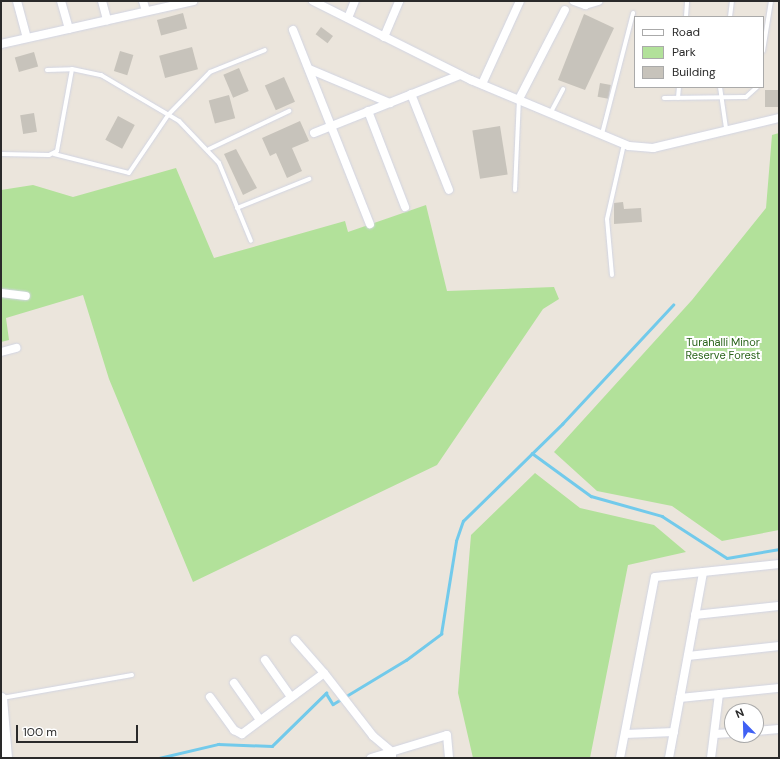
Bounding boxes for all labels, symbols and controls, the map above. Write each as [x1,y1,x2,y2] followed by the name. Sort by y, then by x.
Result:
[634,16,764,88] legend
[672,24,700,40] text: Road
[672,44,696,60] text: Park
[672,64,716,80] text: Building
[686,336,760,362] park label: Turahalli Minor Reserve Forest
[724,703,764,743] north arrow
[733,705,746,721] text: N
[18,717,140,743] scale bar
[23,724,57,740] text: 100 m

